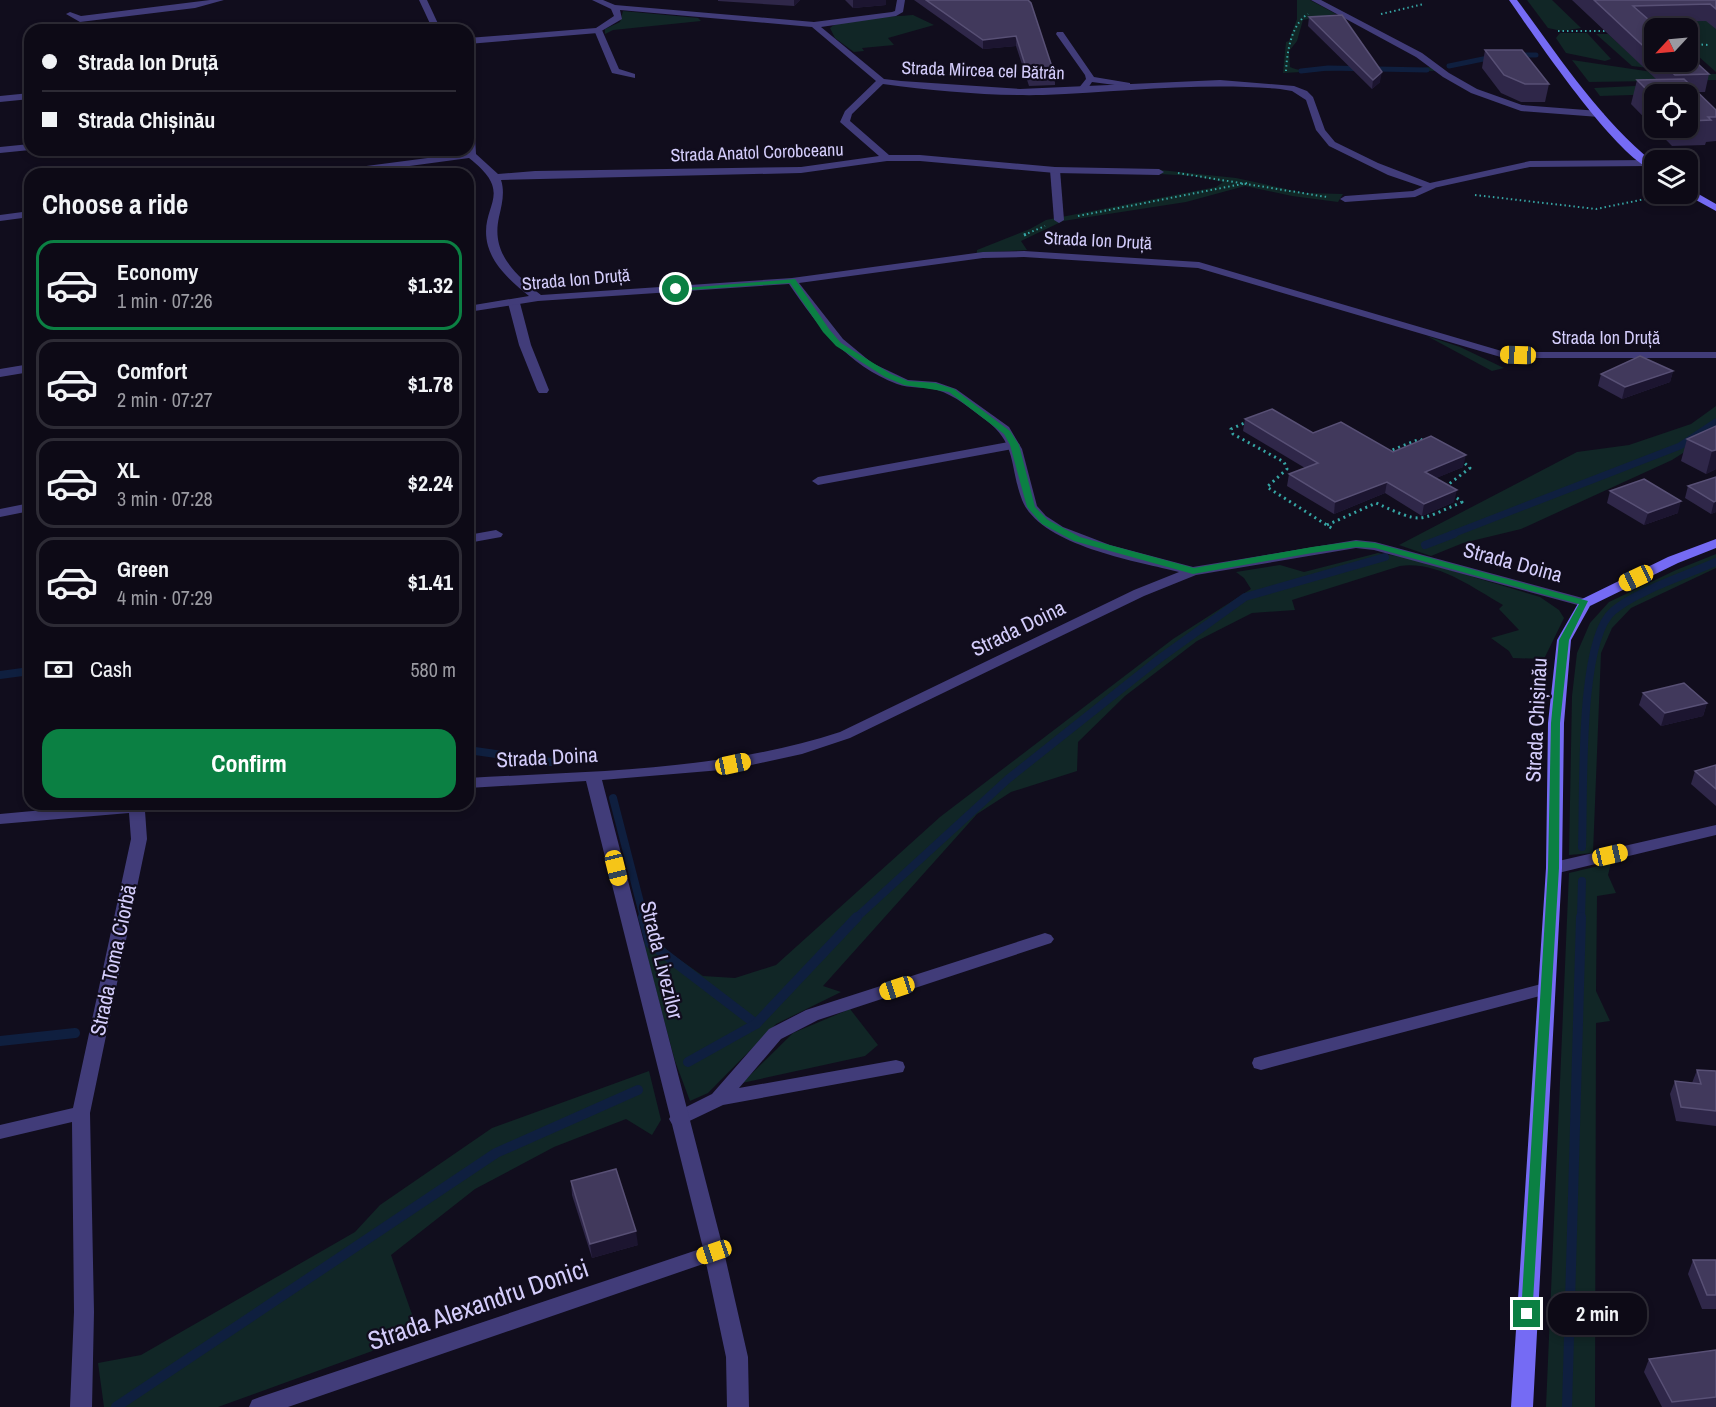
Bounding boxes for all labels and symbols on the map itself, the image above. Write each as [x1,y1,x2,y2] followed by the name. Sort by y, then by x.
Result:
[1644,18,1698,72] north arrow
[901,55,1065,85] street label: Strada Mircea cel Bătrân
[670,136,844,168] street label: Strada Anatol Corobceanu
[1043,225,1153,255] street label: Strada Ion Druță
[521,262,631,296] street label: Strada Ion Druță
[662,275,689,302] route start
[1552,325,1660,350] street label: Strada Ion Druță
[1500,345,1536,365] car
[1460,535,1566,589] street label: Strada Doina
[1616,562,1656,594] car
[966,593,1070,663] street label: Strada Doina
[1518,657,1554,783] street label: Strada Chișinău
[496,740,599,774] street label: Strada Doina
[714,751,752,777] car
[1590,842,1630,868] car
[603,848,629,888] car
[83,881,143,1038] street label: Strada Toma Ciorbă
[633,898,691,1022] street label: Strada Livezilor
[877,974,917,1002] car
[694,1238,734,1266] car
[363,1250,593,1358] street label: Strada Alexandru Donici
[1548,1293,1647,1335] callout: 2 min
[1513,1300,1540,1327] route end

